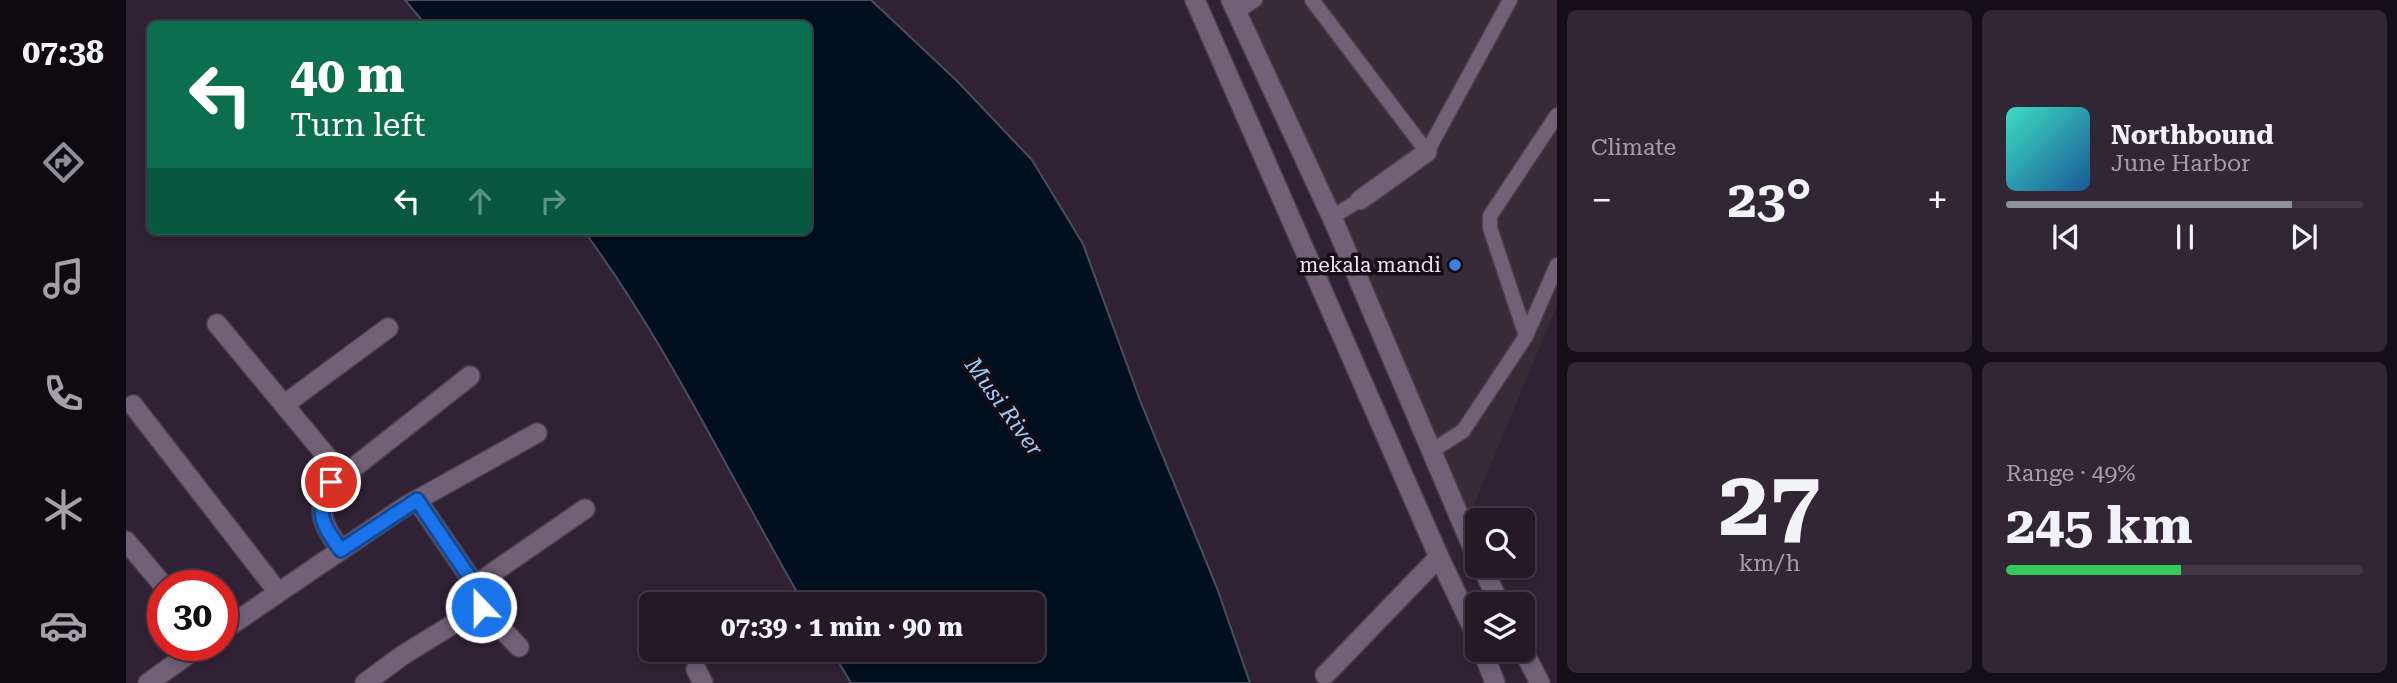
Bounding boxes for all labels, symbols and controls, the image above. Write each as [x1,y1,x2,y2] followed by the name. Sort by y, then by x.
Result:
[22,33,104,71] text: 07:38
[290,47,405,104] text: 40 m
[175,49,266,140] icon: left
[290,106,425,144] text: Turn left
[2111,120,2274,150] text: Northbound
[1591,134,1676,161] text: Climate
[39,138,88,187] icon: directions
[2111,150,2251,177] text: June Harbor
[1727,169,1812,230] text: 23°
[1591,178,1612,222] text: −
[1927,178,1948,222] text: +
[388,182,426,220] icon: left
[461,182,499,220] icon: ahead
[534,182,572,220] icon: right
[2047,218,2085,256] icon: previous
[2166,218,2204,256] icon: pause
[2285,218,2323,256] icon: next
[1299,253,1441,277] place label: mekala mandi
[39,254,88,303] icon: music
[1447,257,1463,273] marker: mekala mandi
[959,352,1049,462] water label: Musi River
[39,369,88,418] icon: phone
[1719,451,1820,557] text: 27
[301,452,361,512] pin
[2006,460,2135,487] text: Range · 49%
[312,463,350,501] icon: arrive
[39,485,88,534] icon: climate
[2006,495,2193,556] text: 245 km
[1465,508,1535,662] map controls
[1465,508,1535,578] button: search
[1739,550,1800,577] text: km/h
[147,570,238,661] speed limit sign: 30
[444,570,518,644] position arrow
[1465,592,1535,662] button: layers
[39,601,88,650] icon: car
[721,612,963,642] text: 07:39 · 1 min · 90 m

